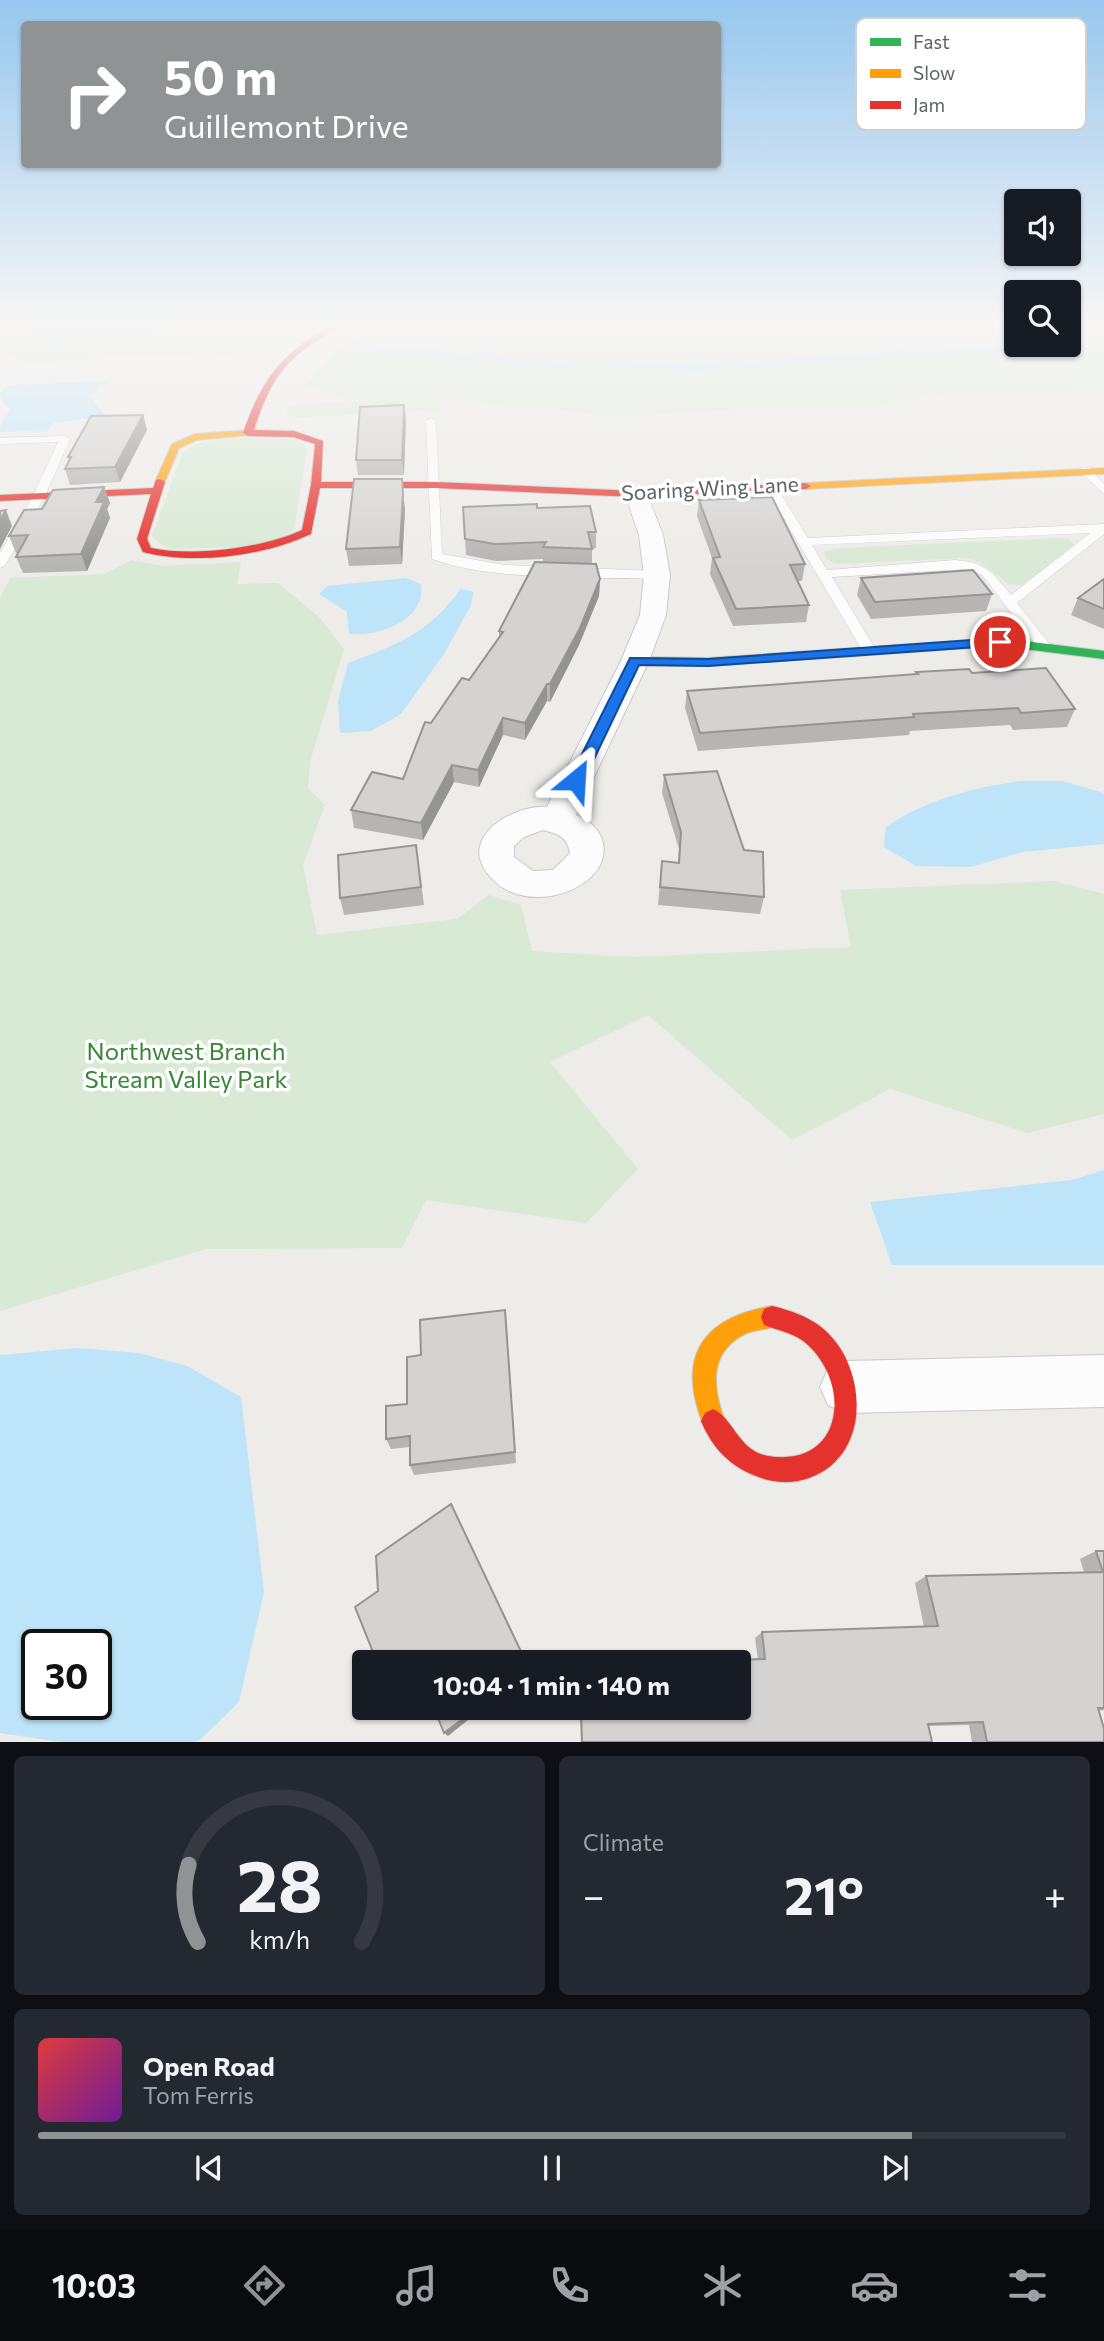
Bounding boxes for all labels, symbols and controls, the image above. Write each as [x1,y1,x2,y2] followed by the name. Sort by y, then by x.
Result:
[856,18,1086,130] legend
[913,30,950,53] text: Fast
[164,45,277,105] text: 50 m
[49,49,140,140] icon: right
[913,61,955,84] text: Slow
[913,93,945,116] text: Jam
[164,105,409,145] text: Guillemont Drive
[1004,189,1081,357] map controls
[1004,189,1081,266] button: sound
[1004,280,1081,357] button: search
[621,470,799,505] street label: Soaring Wing Lane
[970,612,1030,672] pin
[981,623,1019,661] icon: arrive
[539,743,613,817] position arrow
[84,1036,288,1093] park label: Northwest Branch Stream Valley Park
[21,1629,112,1720] speed limit sign: 30
[433,1669,670,1700] text: 10:04 · 1 min · 140 m
[583,1828,664,1856] text: Climate
[237,1838,323,1927] text: 28
[784,1862,864,1926] text: 21°
[583,1871,605,1918] text: −
[1044,1871,1066,1918] text: +
[249,1923,310,1953] text: km/h
[143,2050,275,2081] text: Open Road
[143,2081,254,2109] text: Tom Ferris
[190,2149,228,2187] icon: previous
[533,2149,571,2187] icon: pause
[876,2149,914,2187] icon: next
[240,2261,289,2310] icon: directions
[392,2261,441,2310] icon: music
[545,2261,594,2310] icon: phone
[698,2261,747,2310] icon: climate
[850,2261,899,2310] icon: car
[1003,2261,1052,2310] icon: filters
[52,2265,136,2305] text: 10:03

